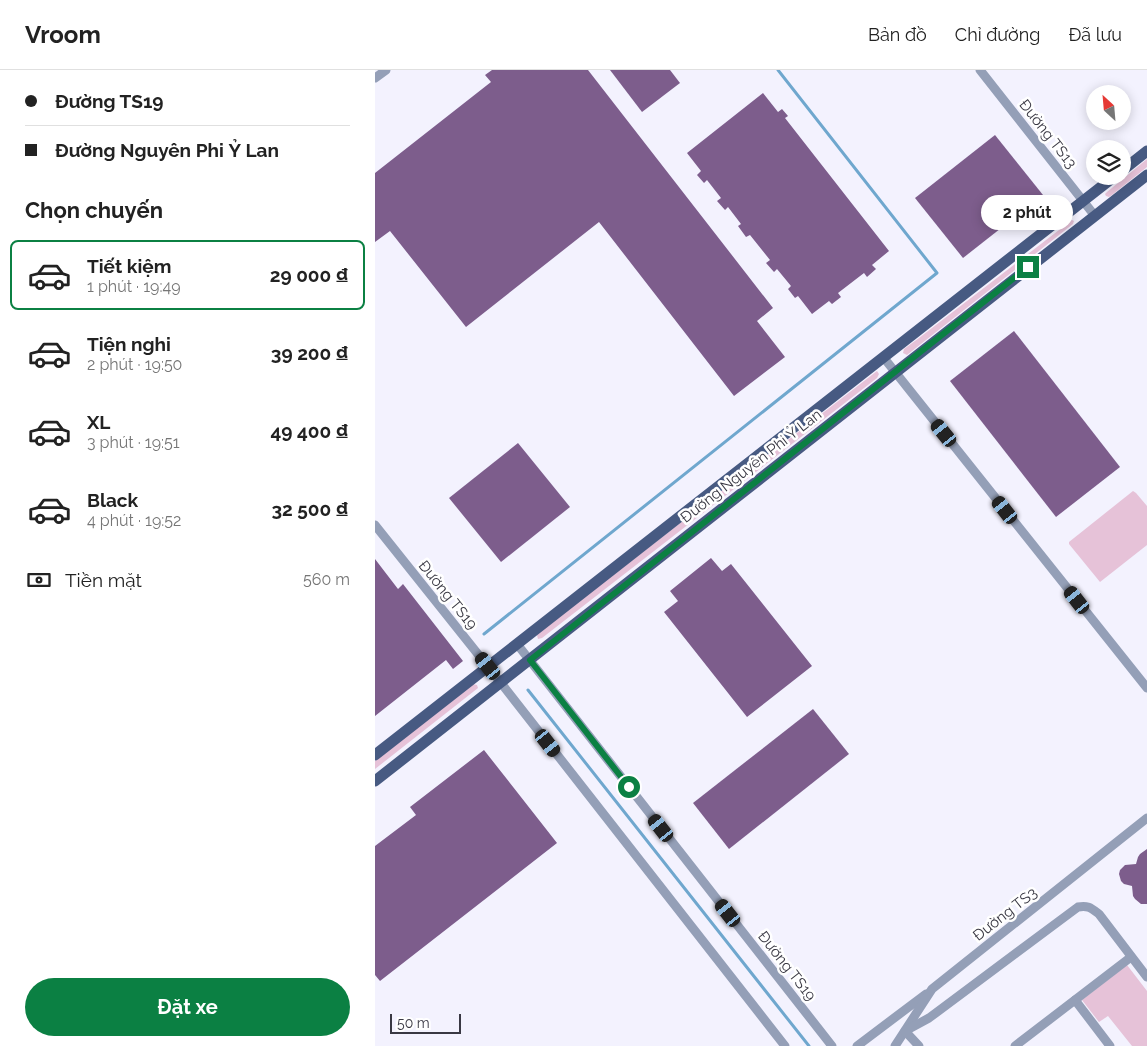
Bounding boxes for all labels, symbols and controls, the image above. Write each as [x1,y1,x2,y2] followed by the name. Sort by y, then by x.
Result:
[25,20,101,49] text: Vroom
[868,24,927,45] text: Bản đồ
[955,24,1040,45] text: Chỉ đường
[1068,24,1122,45] text: Đã lưu
[1086,85,1131,130] north arrow
[1086,85,1131,185] map controls
[55,90,163,112] text: Đường TS19
[1015,96,1081,172] street label: Đường TS13
[55,139,279,161] text: Đường Nguyên Phi Ỷ Lan
[1086,140,1131,185] button: layers
[982,194,1074,230] callout: 2 phút
[25,197,163,223] text: Chọn chuyến
[1003,203,1051,222] text: 2 phút
[27,253,72,298] icon: car
[87,255,171,277] text: Tiết kiệm
[1017,256,1039,278] route end
[270,264,348,286] text: 29 000 ₫
[87,277,181,296] text: 1 phút · 19:49
[27,331,72,376] icon: car
[87,333,171,355] text: Tiện nghi
[271,342,348,364] text: 39 200 ₫
[87,355,182,374] text: 2 phút · 19:50
[677,405,825,527] street label: Đường Nguyên Phi Ỷ Lan
[27,409,72,454] icon: car
[87,411,110,433] text: XL
[928,417,959,449] car
[270,420,348,442] text: 49 400 ₫
[87,433,180,452] text: 3 phút · 19:51
[27,487,72,532] icon: car
[87,489,138,511] text: Black
[989,494,1020,526] car
[271,498,348,520] text: 32 500 ₫
[87,511,181,530] text: 4 phút · 19:52
[415,557,481,633] street label: Đường TS19
[25,566,53,594] icon: cash
[65,569,142,591] text: Tiền mặt
[303,570,350,589] text: 560 m
[1061,584,1092,616] car
[472,650,503,682] car
[532,727,563,759] car
[618,776,640,798] route start
[645,812,676,844] car
[969,883,1041,945] street label: Đường TS3
[712,897,743,929] car
[754,928,820,1005] street label: Đường TS19
[25,978,350,1036] button: Đặt xe
[390,1011,461,1034] scale bar
[397,1015,430,1031] text: 50 m

